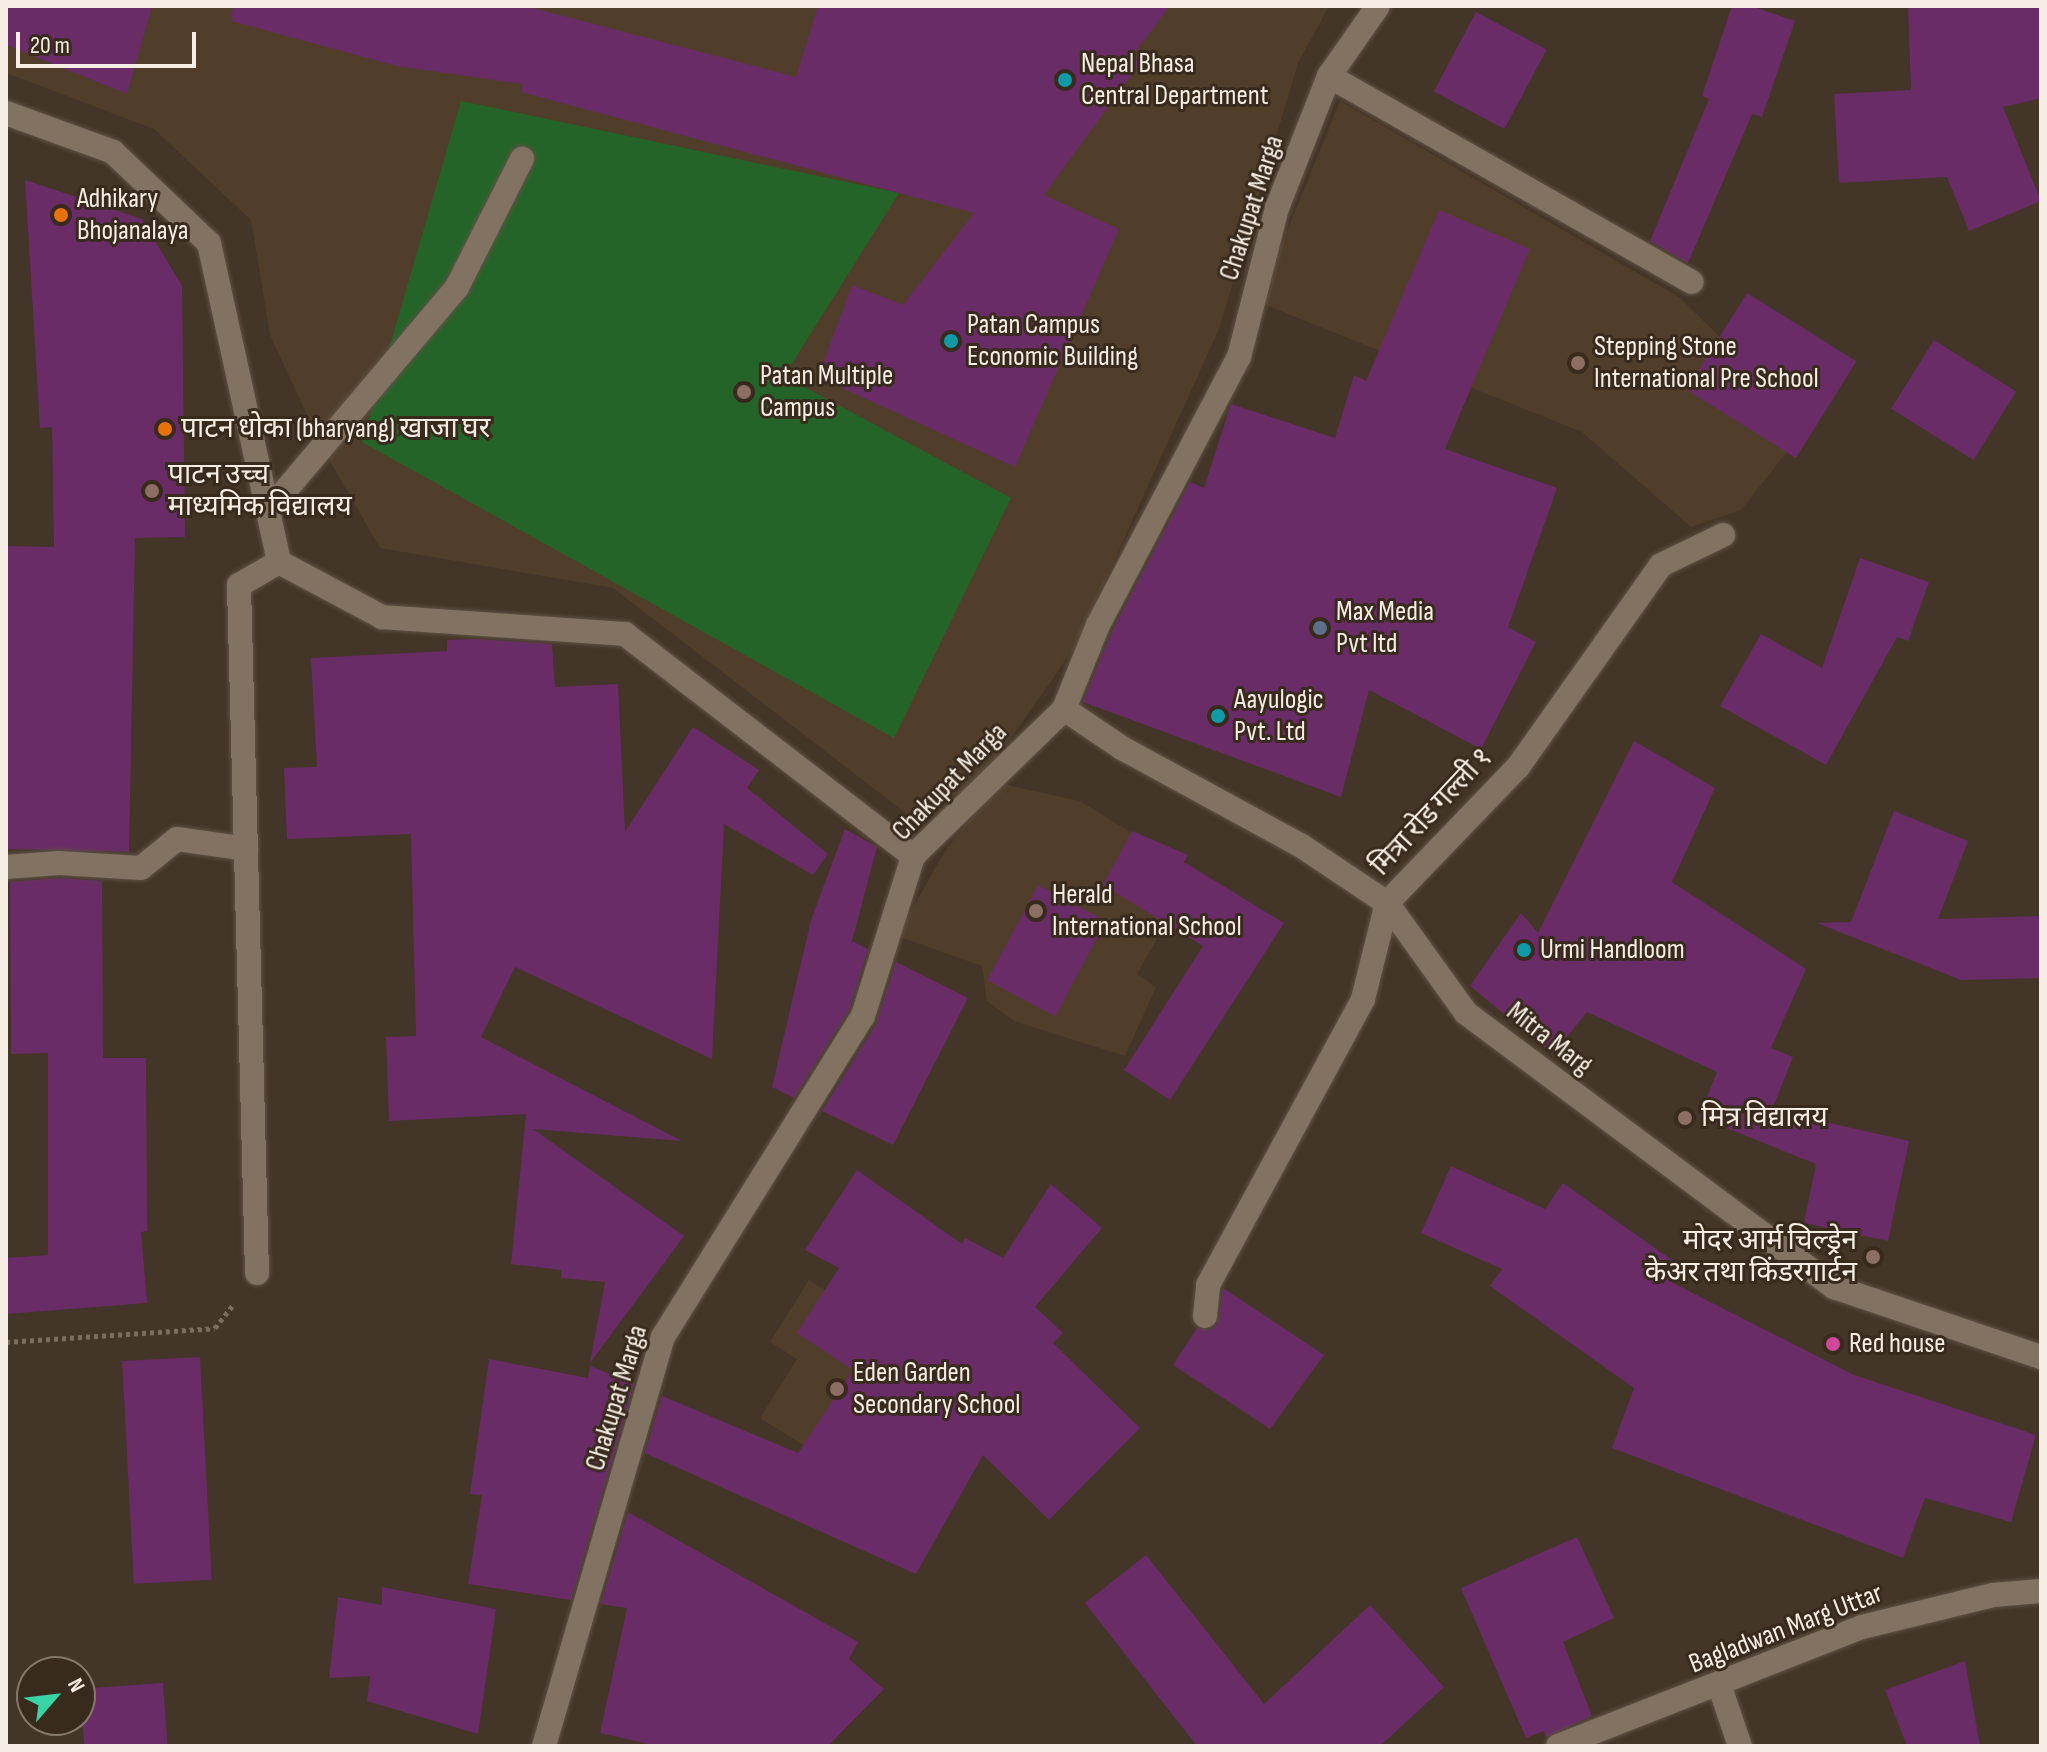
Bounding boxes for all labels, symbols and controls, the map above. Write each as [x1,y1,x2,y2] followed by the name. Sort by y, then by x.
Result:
[20,16,200,66] scale bar
[30,31,70,60] text: 20 m
[1081,47,1269,113] place label: Nepal Bhasa Central Department
[1056,71,1074,89] marker: Nepal Bhasa Central Department
[1213,131,1291,285] street label: Chakupat Marga
[77,182,189,248] place label: Adhikary Bhojanalaya
[52,206,70,224] marker: Adhikary Bhojanalaya
[967,308,1138,374] place label: Patan Campus Economic Building
[1594,330,1819,396] place label: Stepping Stone International Pre School
[942,332,960,350] marker: Patan Campus Economic Building
[1569,354,1587,372] marker: Stepping Stone International Pre School
[760,359,893,425] place label: Patan Multiple Campus
[735,383,753,401] marker: Patan Multiple Campus
[181,412,491,446] place label: पाटन धोका (bharyang) खाजा घर
[156,420,174,438] marker: पाटन धोका (bharyang) खाजा घर
[168,458,352,524] place label: पाटन उच्च माध्यमिक विद्यालय
[143,482,161,500] marker: पाटन उच्च माध्यमिक विद्यालय
[1336,595,1434,661] place label: Max Media Pvt ltd
[1311,619,1329,637] marker: Max Media Pvt ltd
[1234,683,1324,749] place label: Aayulogic Pvt. Ltd
[1209,707,1227,725] marker: Aayulogic Pvt. Ltd
[886,716,1014,848] street label: Chakupat Marga
[1364,741,1500,883] street label: मित्रा रोड गल्ली १
[1052,878,1242,944] place label: Herald International School
[1027,902,1045,920] marker: Herald International School
[1540,933,1685,967] place label: Urmi Handloom
[1515,941,1533,959] marker: Urmi Handloom
[1500,995,1598,1083] street label: Mitra Marg
[1701,1101,1828,1135] place label: मित्र विद्यालय
[1676,1109,1694,1127] marker: मित्र विद्यालय
[1645,1224,1857,1290] place label: मोदर आर्म चिल्ड्रेन केअर तथा किंडरगार्टन
[1864,1248,1882,1266] marker: मोदर आर्म चिल्ड्रेन केअर तथा किंडरगार्टन
[579,1321,655,1475] street label: Chakupat Marga
[1849,1327,1946,1361] place label: Red house
[1824,1335,1842,1353] marker: Red house
[853,1356,1021,1422] place label: Eden Garden Secondary School
[828,1380,846,1398] marker: Eden Garden Secondary School
[1684,1577,1888,1681] street label: Bagladwan Marg Uttar
[16,1656,96,1736] north arrow
[61,1674,91,1697] text: N

